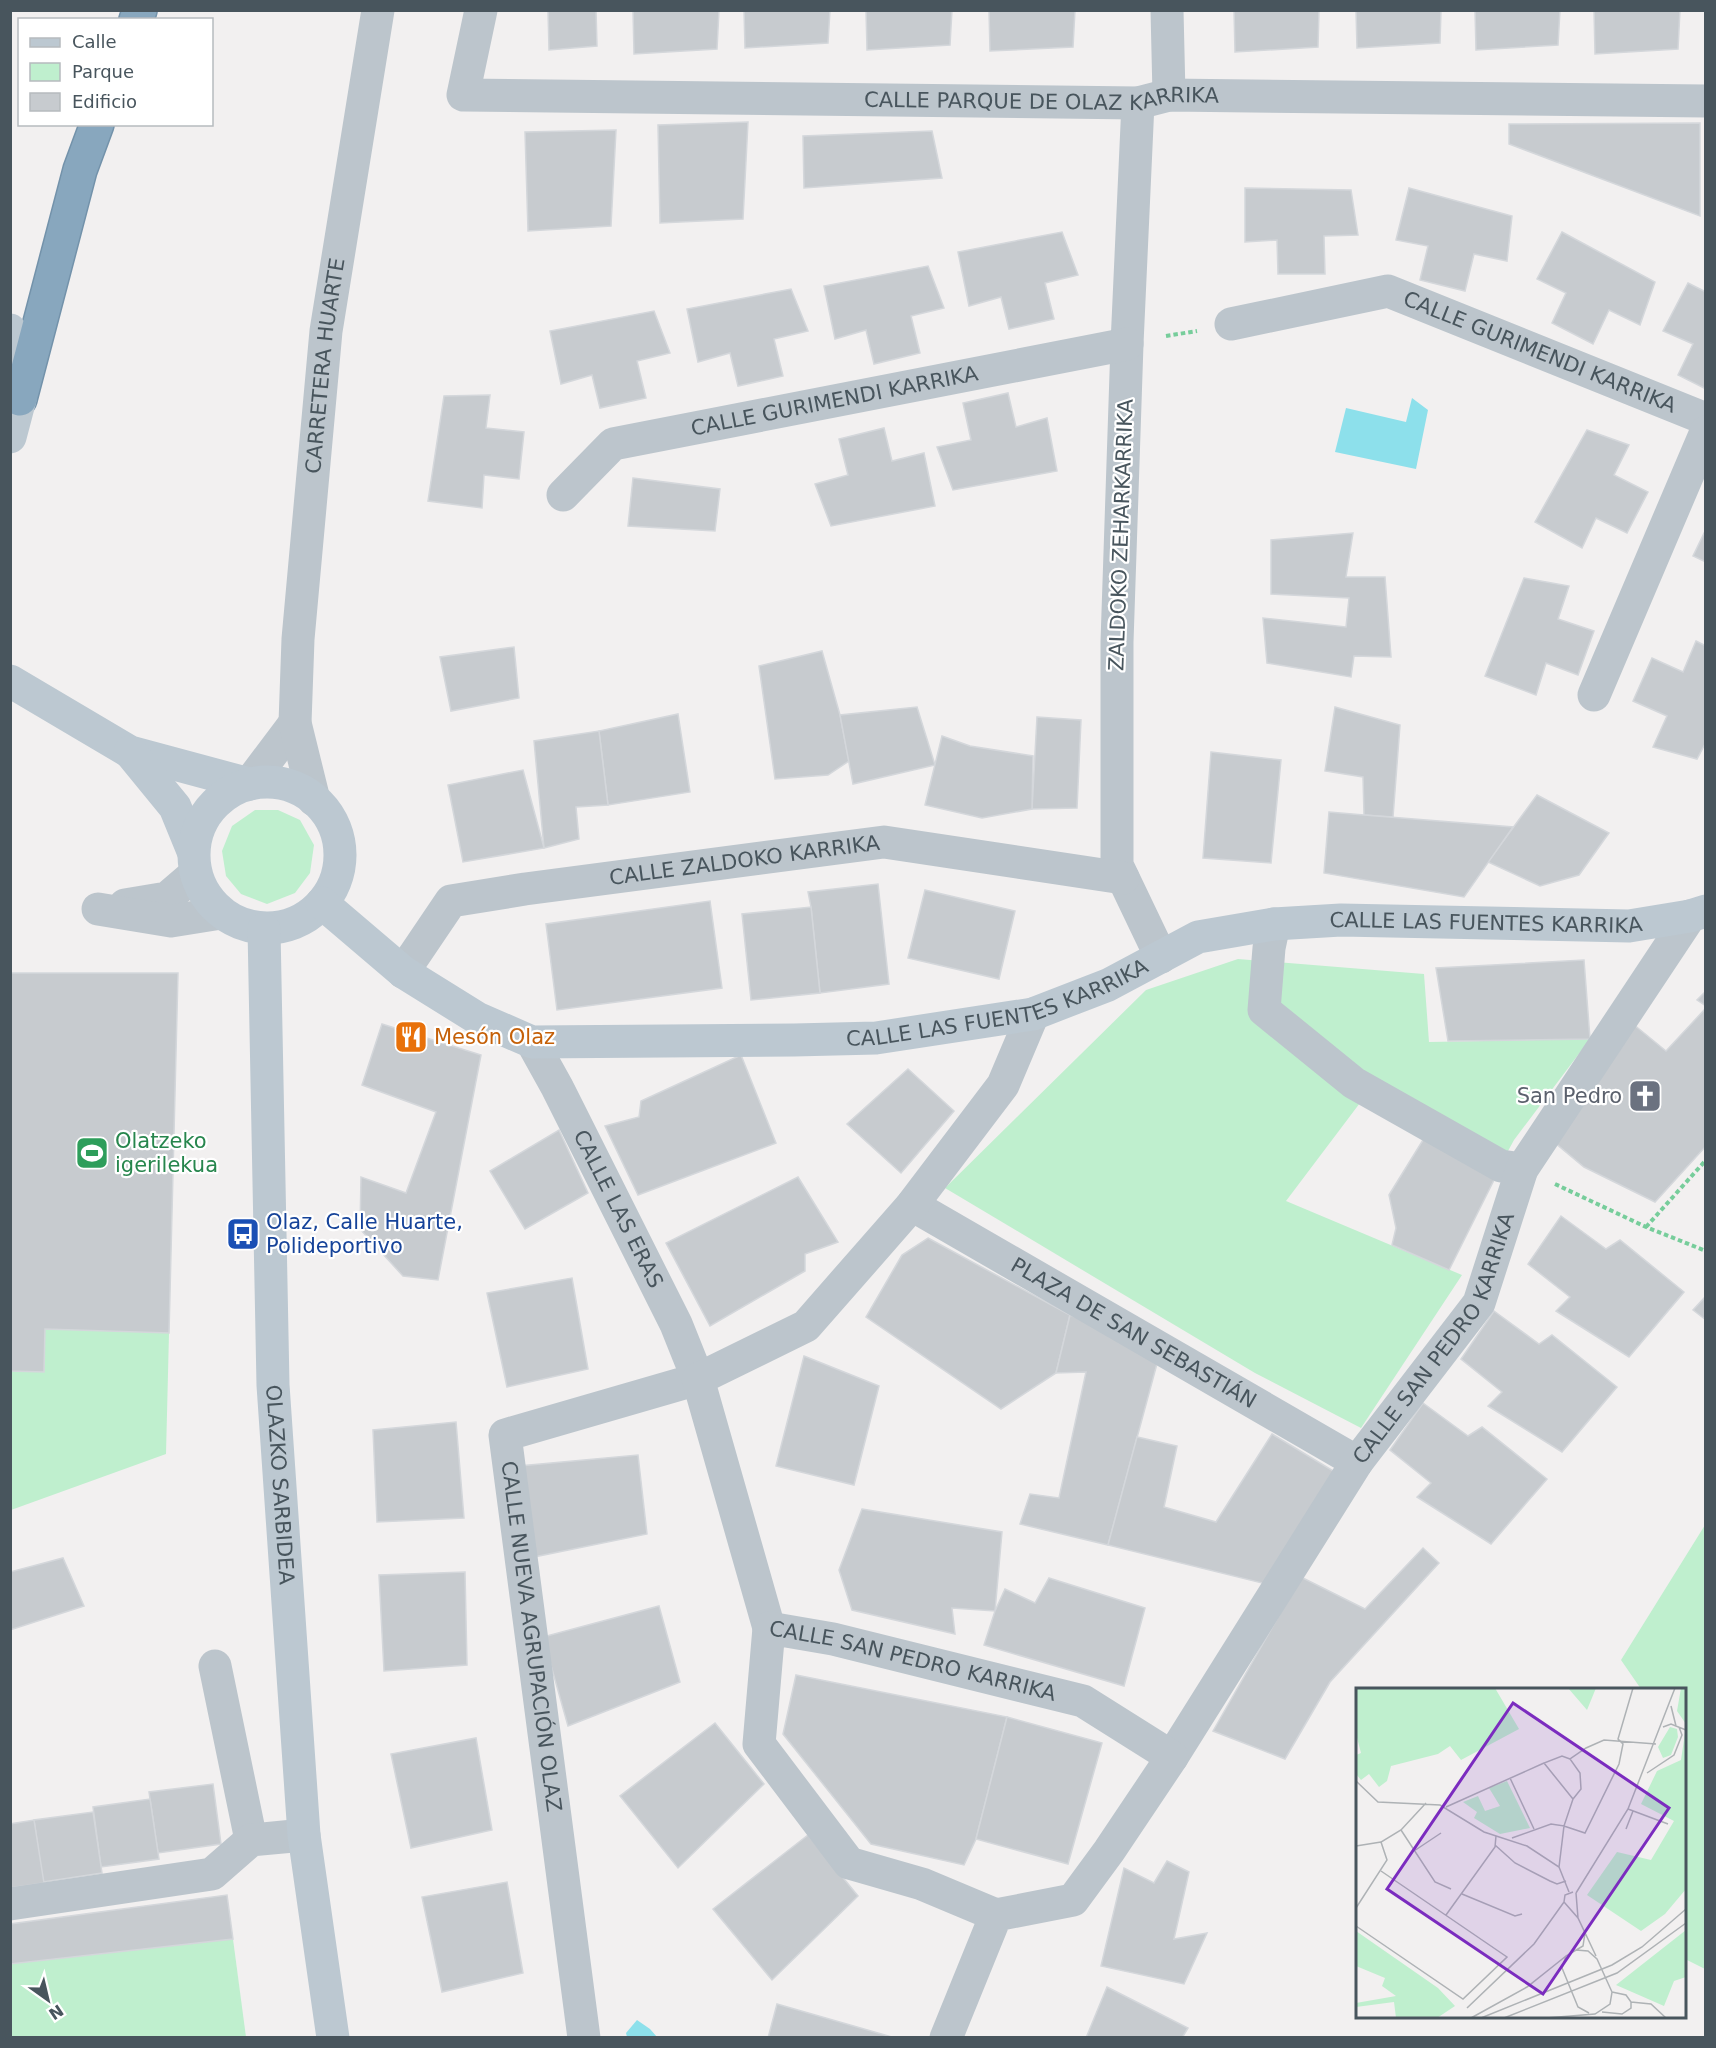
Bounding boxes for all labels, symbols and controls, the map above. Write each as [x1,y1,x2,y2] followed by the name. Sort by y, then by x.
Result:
[18,18,213,126] legend
[72,31,117,52] text: Calle
[72,61,134,82] text: Parque
[864,83,1220,115] street label: CALLE PARQUE DE OLAZ KARRIKA
[72,91,137,112] text: Edificio
[301,256,350,475] street label: CARRETERA HUARTE
[1400,286,1680,418] street label: CALLE GURIMENDI KARRIKA
[689,361,981,441] street label: CALLE GURIMENDI KARRIKA
[1104,398,1138,671] street label: ZALDOKO ZEHARKARRIKA
[608,831,882,890] street label: CALLE ZALDOKO KARRIKA
[1329,908,1645,938] street label: CALLE LAS FUENTES KARRIKA
[846,954,1153,1051] street label: CALLE LAS FUENTES KARRIKA
[393,1019,429,1055] restaurant icon: Mesón Olaz
[434,1025,555,1049] place label: Mesón Olaz
[1627,1078,1663,1114] church icon: San Pedro
[1517,1084,1622,1108] place label: San Pedro
[569,1126,668,1292] street label: CALLE LAS ERAS
[115,1129,218,1177] place label: Olatzeko igerilekua
[74,1135,110,1171] sports icon: Olatzeko igerilekua
[1348,1209,1519,1469] street label: CALLE SAN PEDRO KARRIKA
[266,1210,463,1258] place label: Olaz, Calle Huarte, Polideportivo
[225,1216,261,1252] bus stop icon: Olaz, Calle Huarte, Polideportivo
[1007,1253,1261,1413] street label: PLAZA DE SAN SEBASTIÁN
[261,1384,299,1586] street label: OLAZKO SARBIDEA
[497,1459,566,1813] street label: CALLE NUEVA AGRUPACIÓN OLAZ
[767,1616,1059,1706] street label: CALLE SAN PEDRO KARRIKA
[1356,1688,1686,2018] inset map
[18,1970,78,2030] north arrow
[45,2000,67,2024] text: N

